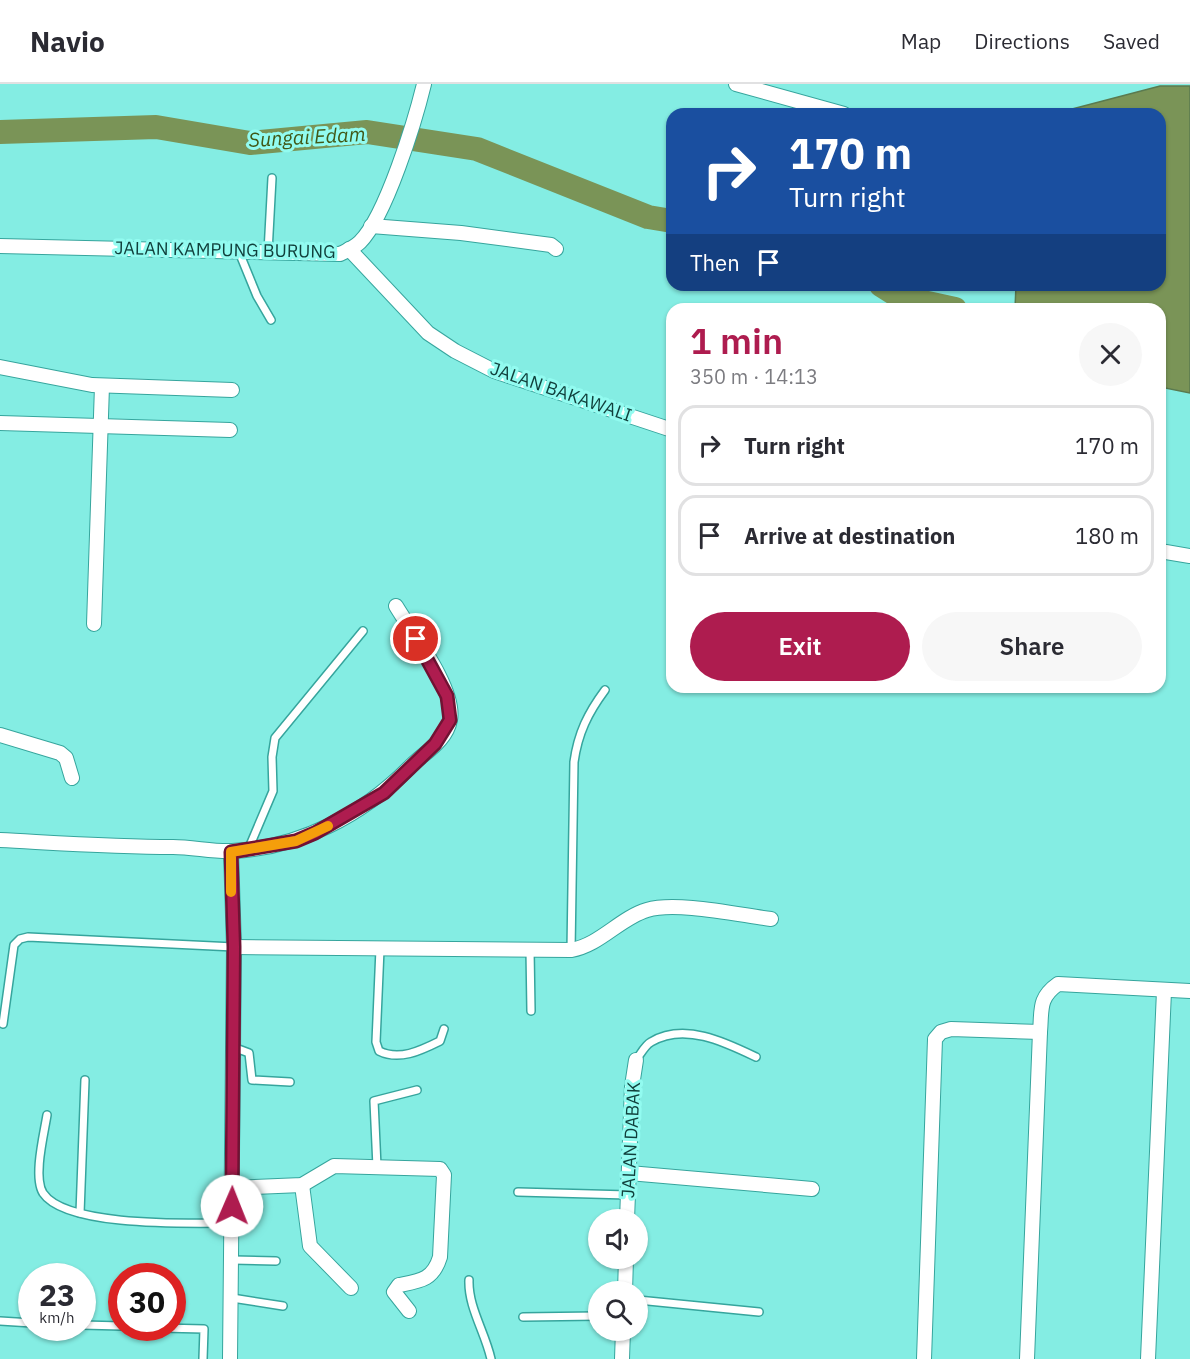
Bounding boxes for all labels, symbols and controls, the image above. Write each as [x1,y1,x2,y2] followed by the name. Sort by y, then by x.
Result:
[30,23,105,60] text: Navio
[901,27,941,55] text: Map
[974,27,1070,55] text: Directions
[1103,27,1160,55] text: Saved
[248,120,366,153] water label: Sungai Edam
[789,126,912,181] text: 170 m
[690,132,768,210] icon: right
[789,179,906,214] text: Turn right
[114,236,336,263] street label: JALAN KAMPUNG BURUNG
[752,246,785,279] icon: arrive
[690,248,740,277] text: Then
[690,317,783,364] text: 1 min
[1079,323,1142,386] button: close
[487,357,635,427] street label: JALAN BAKAWALI
[690,363,818,390] text: 350 m · 14:13
[693,429,726,462] icon: right
[744,431,845,460] text: Turn right
[1075,431,1139,460] text: 170 m
[693,519,726,552] icon: arrive
[744,521,955,550] text: Arrive at destination
[1075,521,1139,550] text: 180 m
[690,612,910,681] button: Exit
[922,612,1142,681] button: Share
[390,613,441,664] pin
[399,622,432,655] icon: arrive
[616,1081,645,1199] street label: JALAN DABAK
[200,1174,264,1238] position arrow
[588,1209,648,1341] map controls
[588,1209,648,1269] button: sound
[108,1263,186,1341] speed limit sign: 30
[39,1275,75,1314] text: 23
[588,1281,648,1341] button: search
[39,1308,75,1327] text: km/h

